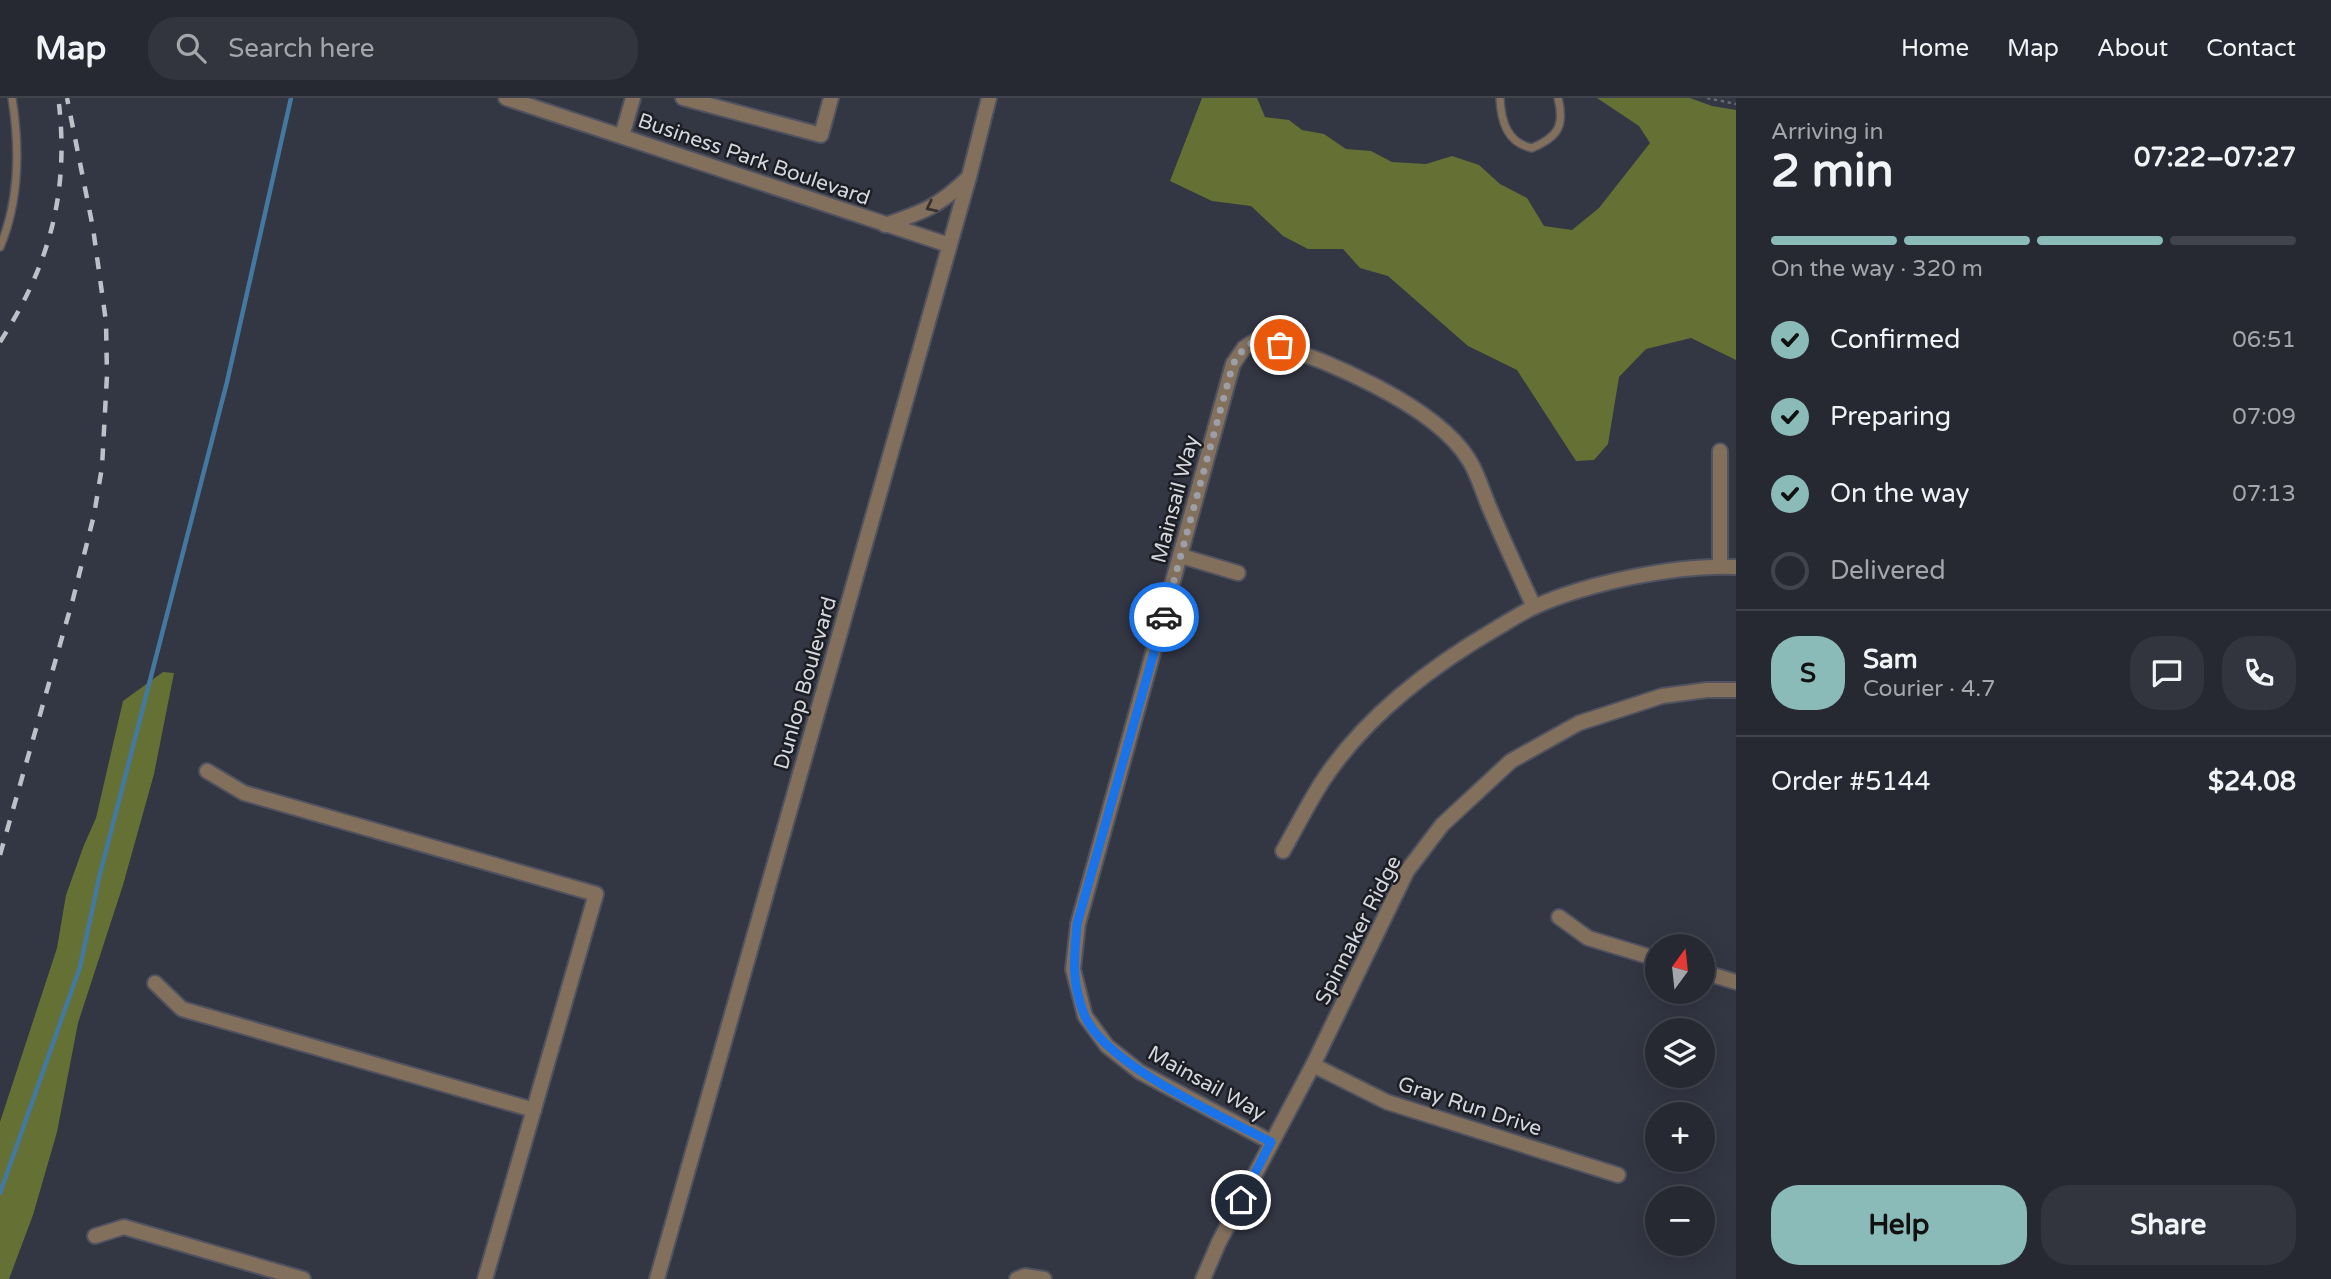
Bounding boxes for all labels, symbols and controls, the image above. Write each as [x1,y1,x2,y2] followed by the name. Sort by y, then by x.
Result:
[148,17,638,80] search box
[35,29,106,68] text: Map
[172,29,210,67] icon: search
[228,33,374,64] text: Search here
[1901,34,1969,63] text: Home
[2007,34,2059,63] text: Map
[2097,34,2168,63] text: About
[2206,34,2296,63] text: Contact
[634,108,873,211] street label: Business Park Boulevard
[1771,118,1884,146] text: Arriving in
[2134,142,2296,173] text: 07:22–07:27
[1771,144,1894,199] text: 2 min
[926,199,938,213] one-way arrow
[1771,255,1983,283] text: On the way · 320 m
[1250,315,1310,375] pin
[1771,321,1809,359] icon: check
[1830,324,1960,355] text: Confirmed
[1261,326,1299,364] icon: bag
[2232,326,2296,354] text: 06:51
[1771,398,1809,436] icon: check
[1830,401,1951,432] text: Preparing
[2232,403,2296,431] text: 07:09
[1146,433,1205,566] street label: Mainsail Way
[1771,475,1809,513] icon: check
[1830,478,1970,509] text: On the way
[2232,480,2296,508] text: 07:13
[1830,555,1946,586] text: Delivered
[1129,582,1199,652] courier
[769,594,842,772] street label: Dunlop Boulevard
[1145,598,1183,636] icon: car
[2130,636,2204,710] button: chat
[2222,636,2296,710] button: phone
[1863,644,1918,675] text: Sam
[1800,658,1816,689] text: S
[1863,675,1996,703] text: Courier · 4.7
[1771,766,1931,797] text: Order #5144
[2208,766,2296,797] text: $24.08
[1310,851,1407,1009] street label: Spinnaker Ridge
[1645,934,1715,1004] north arrow
[1645,934,1715,1256] map controls
[1645,1018,1715,1088] button: layers
[1143,1041,1270,1126] street label: Mainsail Way
[1395,1071,1545,1142] street label: Gray Run Drive
[1645,1102,1715,1172] button: +
[1211,1170,1271,1230] pin
[1222,1181,1260,1219] icon: home
[1771,1185,2027,1265] button: Help
[2041,1185,2296,1265] button: Share
[1645,1186,1715,1256] button: −

